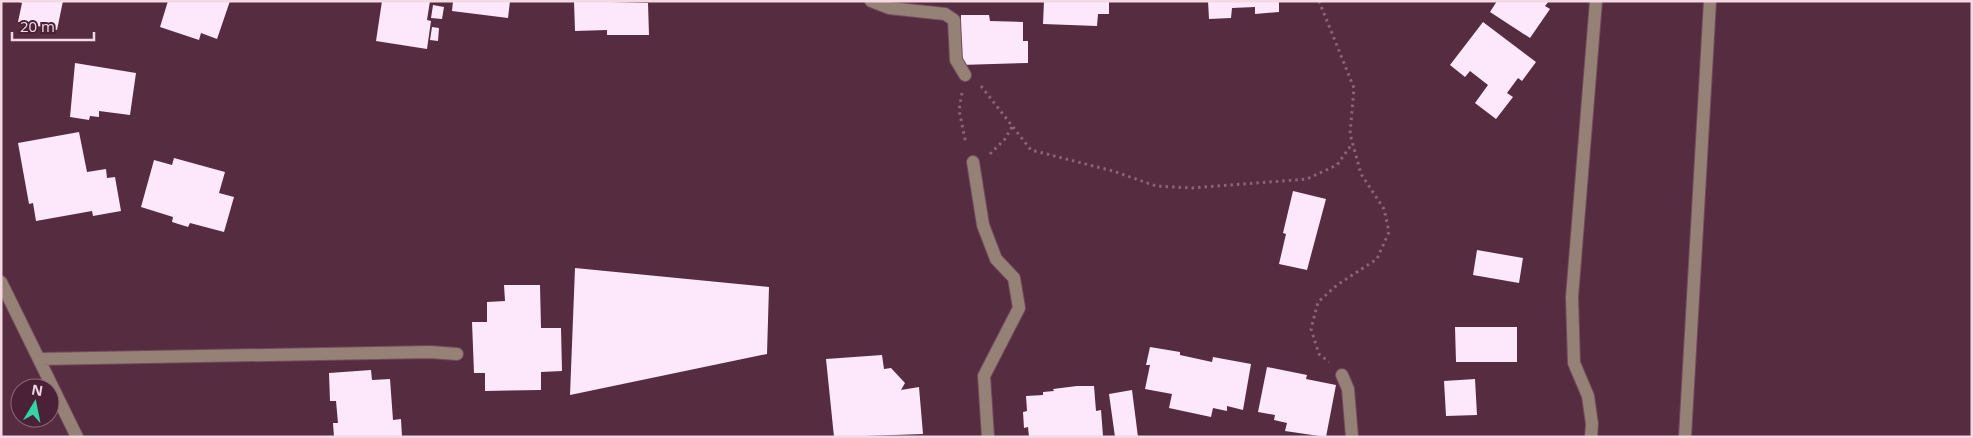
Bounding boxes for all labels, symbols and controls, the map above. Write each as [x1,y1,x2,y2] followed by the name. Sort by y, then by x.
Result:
[12,10,95,42] scale bar
[20,16,55,36] text: 20 m
[10,378,60,428] north arrow
[30,379,45,400] text: N

